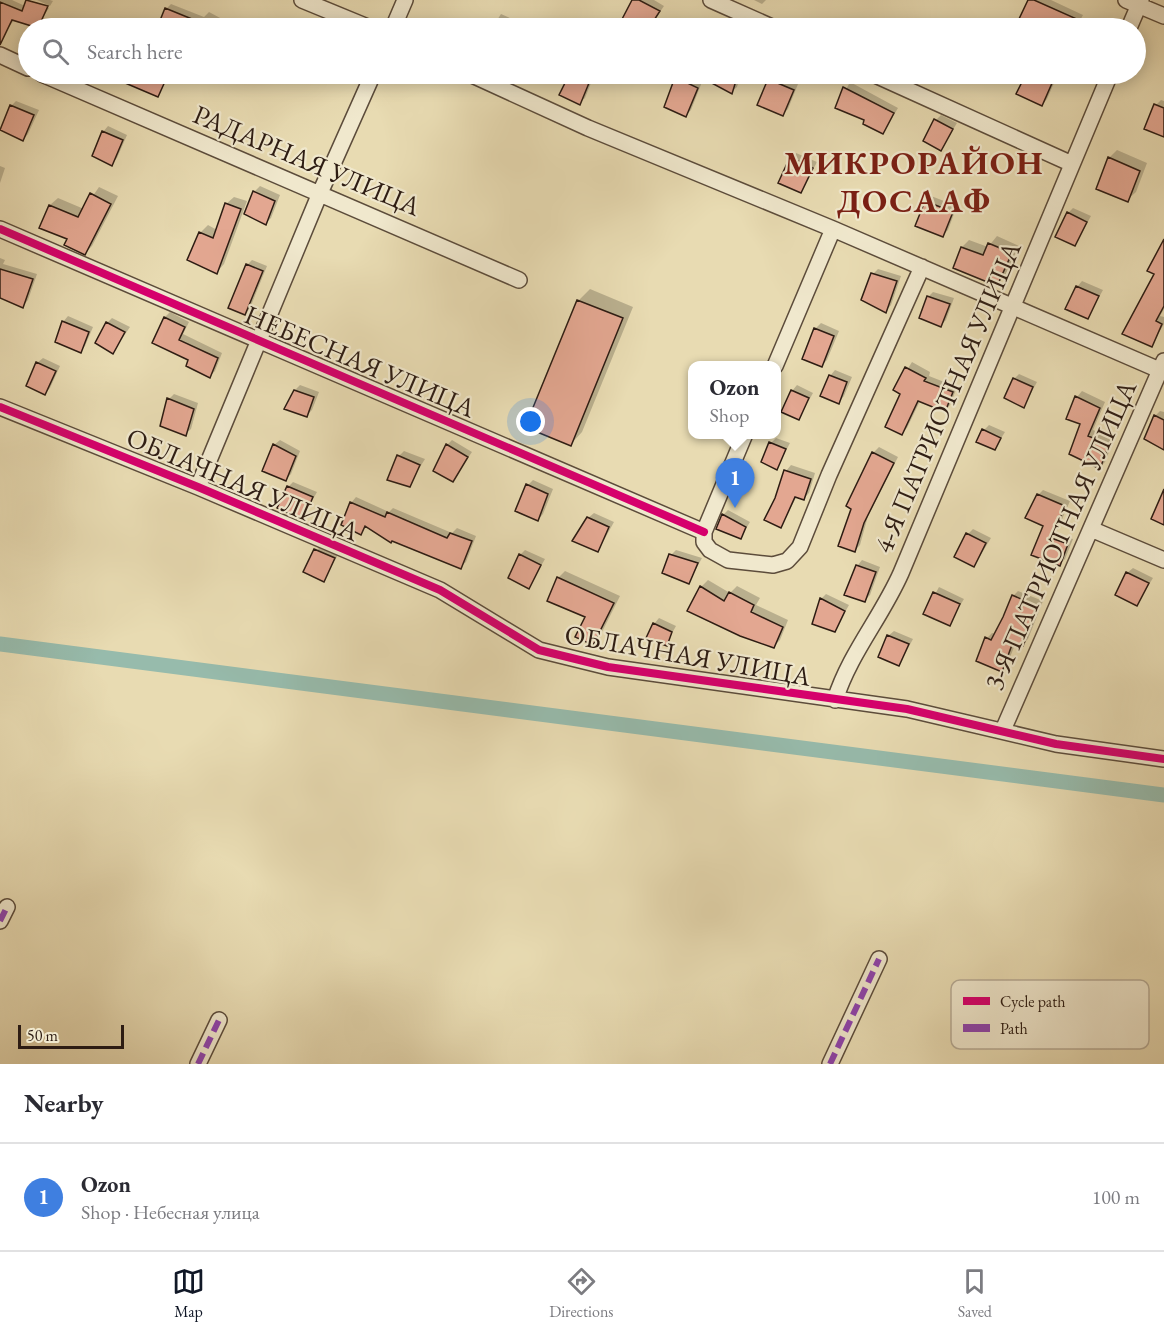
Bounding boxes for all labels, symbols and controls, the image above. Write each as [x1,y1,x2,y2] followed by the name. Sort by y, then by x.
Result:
[18,18,1146,84] search box
[39,35,72,68] icon: search
[87,37,182,66] text: Search here
[188,96,426,224] street label: РАДАРНАЯ УЛИЦА
[784,141,1044,222] district label: МИКРОРАЙОН ДОСААФ
[865,236,1029,558] street label: 4-Я ПАТРИОТНАЯ УЛИЦА
[239,297,481,426] street label: НЕБЕСНАЯ УЛИЦА
[688,361,781,439] popup
[710,373,759,402] text: Ozon
[976,375,1144,695] street label: 3-Я ПАТРИОТНАЯ УЛИЦА
[710,402,749,428] text: Shop
[516,407,545,436] your location
[121,419,365,549] street label: ОБЛАЧНАЯ УЛИЦА
[716,458,754,508] pin: 1
[562,616,814,694] street label: ОБЛАЧНАЯ УЛИЦА
[951,980,1149,1049] legend
[1000,991,1065,1012] text: Cycle path
[1000,1018,1028,1039] text: Path
[18,1022,124,1050] scale bar
[27,1025,58,1046] text: 50 m
[24,1086,104,1120] text: Nearby
[81,1170,131,1199] text: Ozon
[38,1184,49,1210] text: 1
[1092,1184,1140,1210] text: 100 m
[81,1199,260,1225] text: Shop · Небесная улица
[172,1265,205,1322] tab: Map
[549,1265,614,1322] tab: Directions
[958,1265,992,1322] tab: Saved

